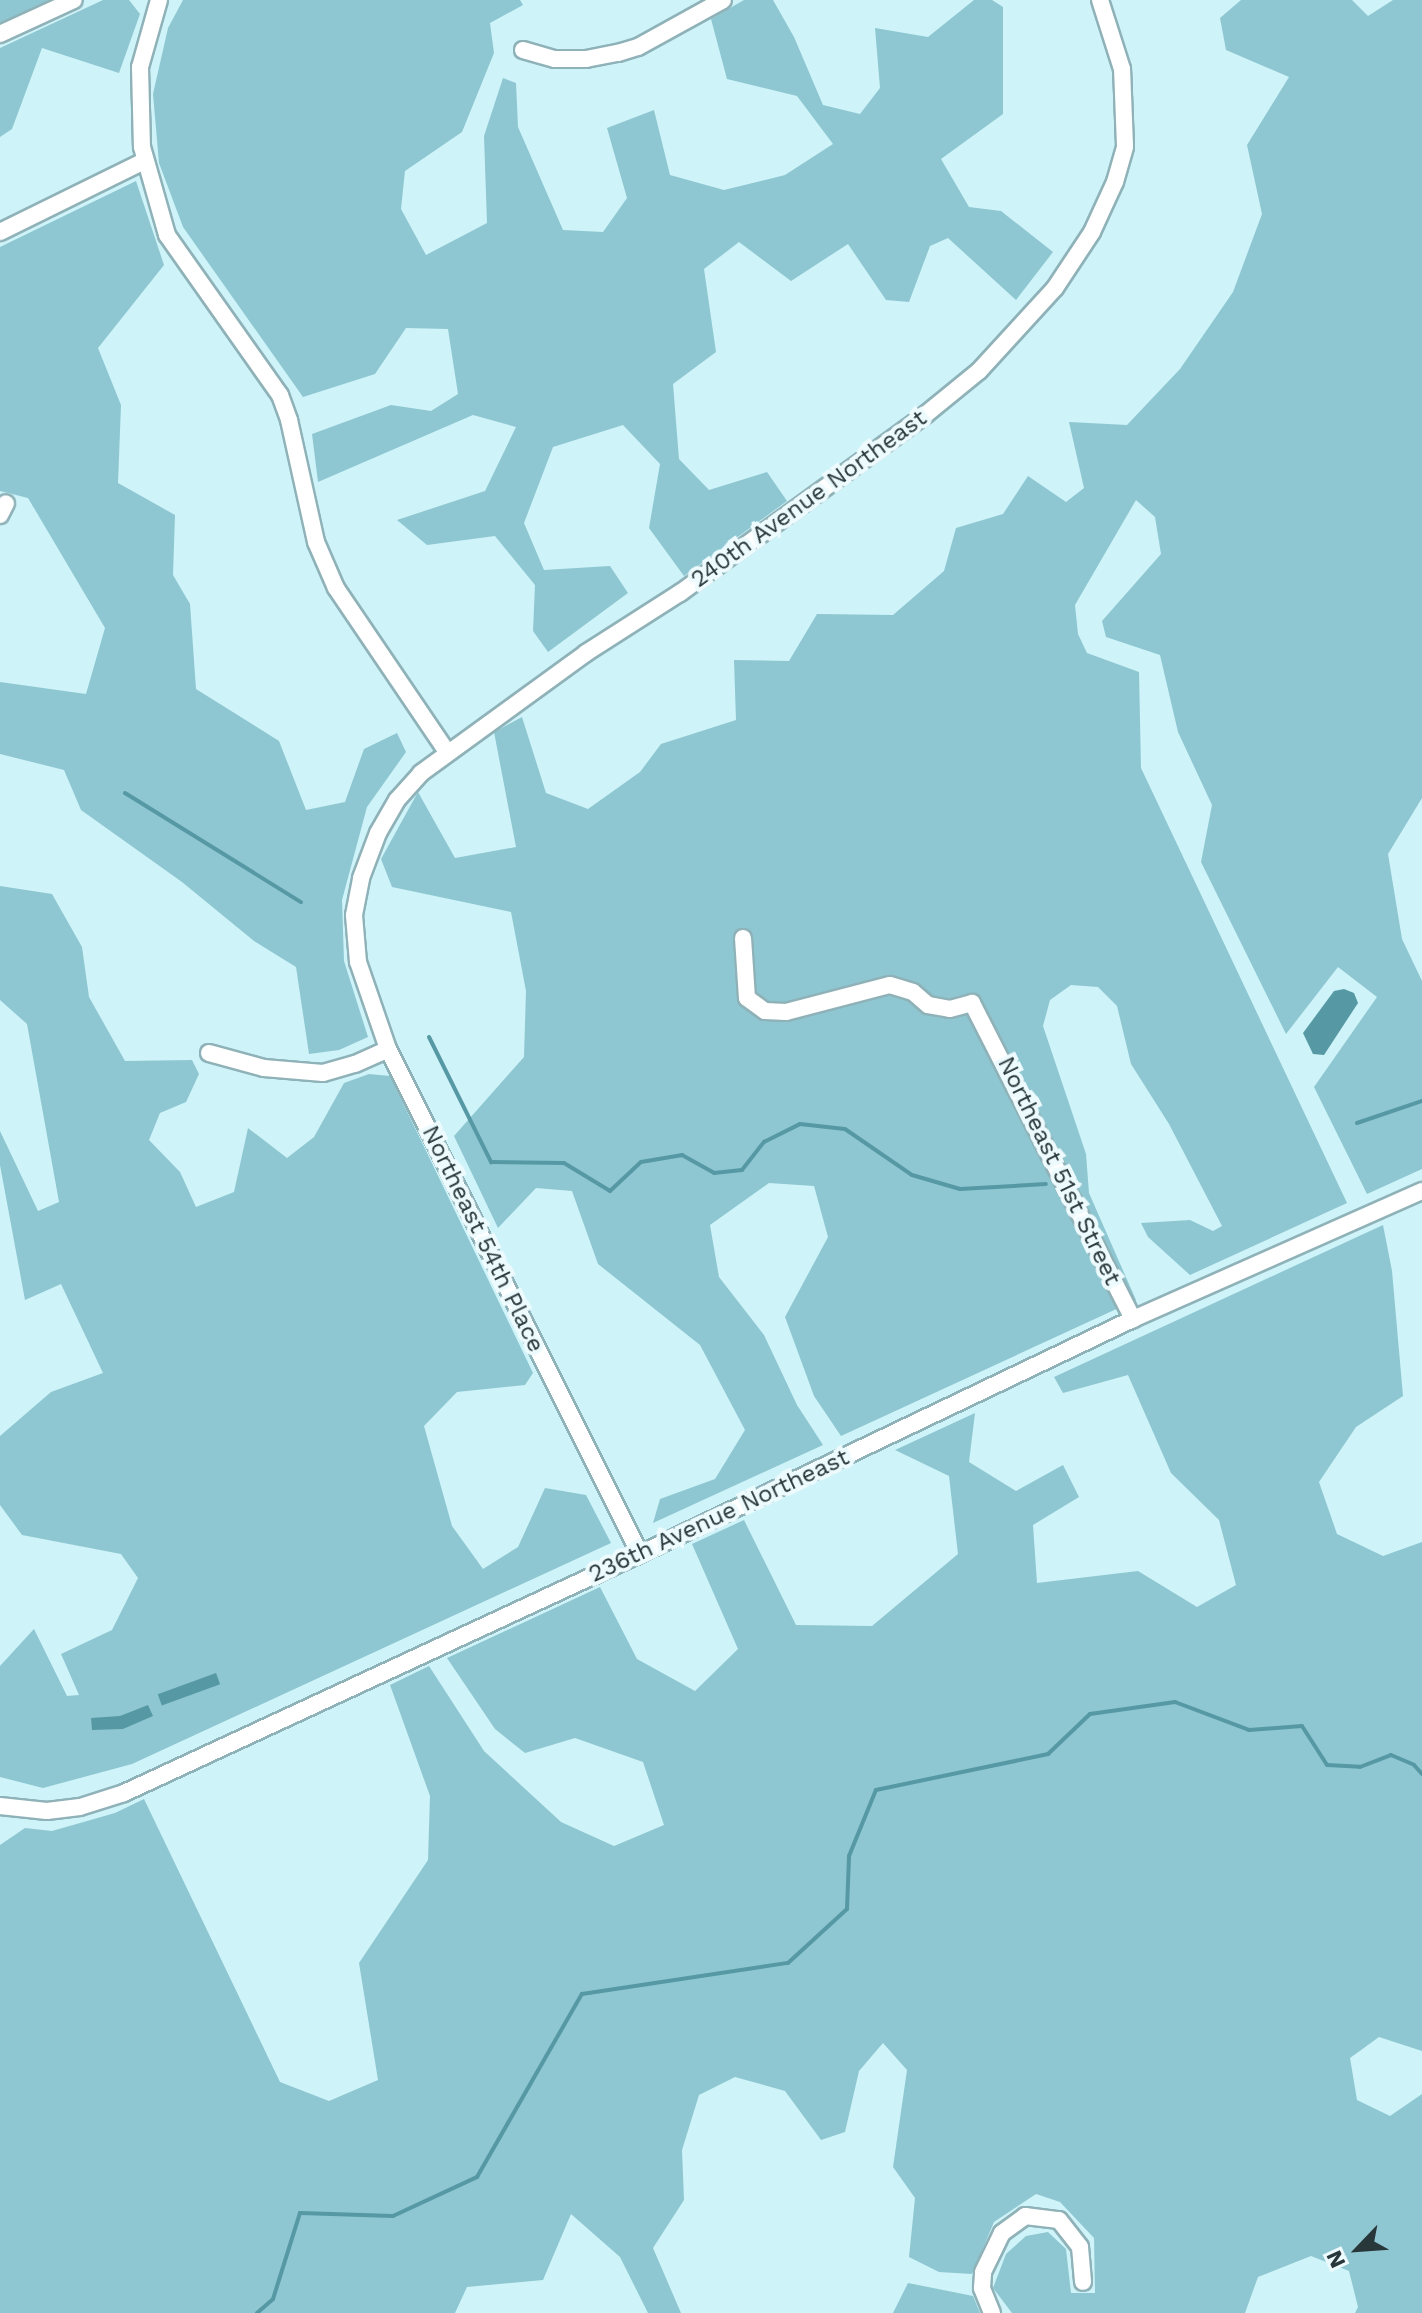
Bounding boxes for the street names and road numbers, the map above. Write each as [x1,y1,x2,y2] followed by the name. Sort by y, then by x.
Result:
[685,404,933,594] street label: 240th Avenue Northeast
[991,1052,1127,1290] street label: Northeast 51st Street
[416,1121,550,1357] street label: Northeast 54th Place
[584,1443,854,1589] street label: 236th Avenue Northeast

